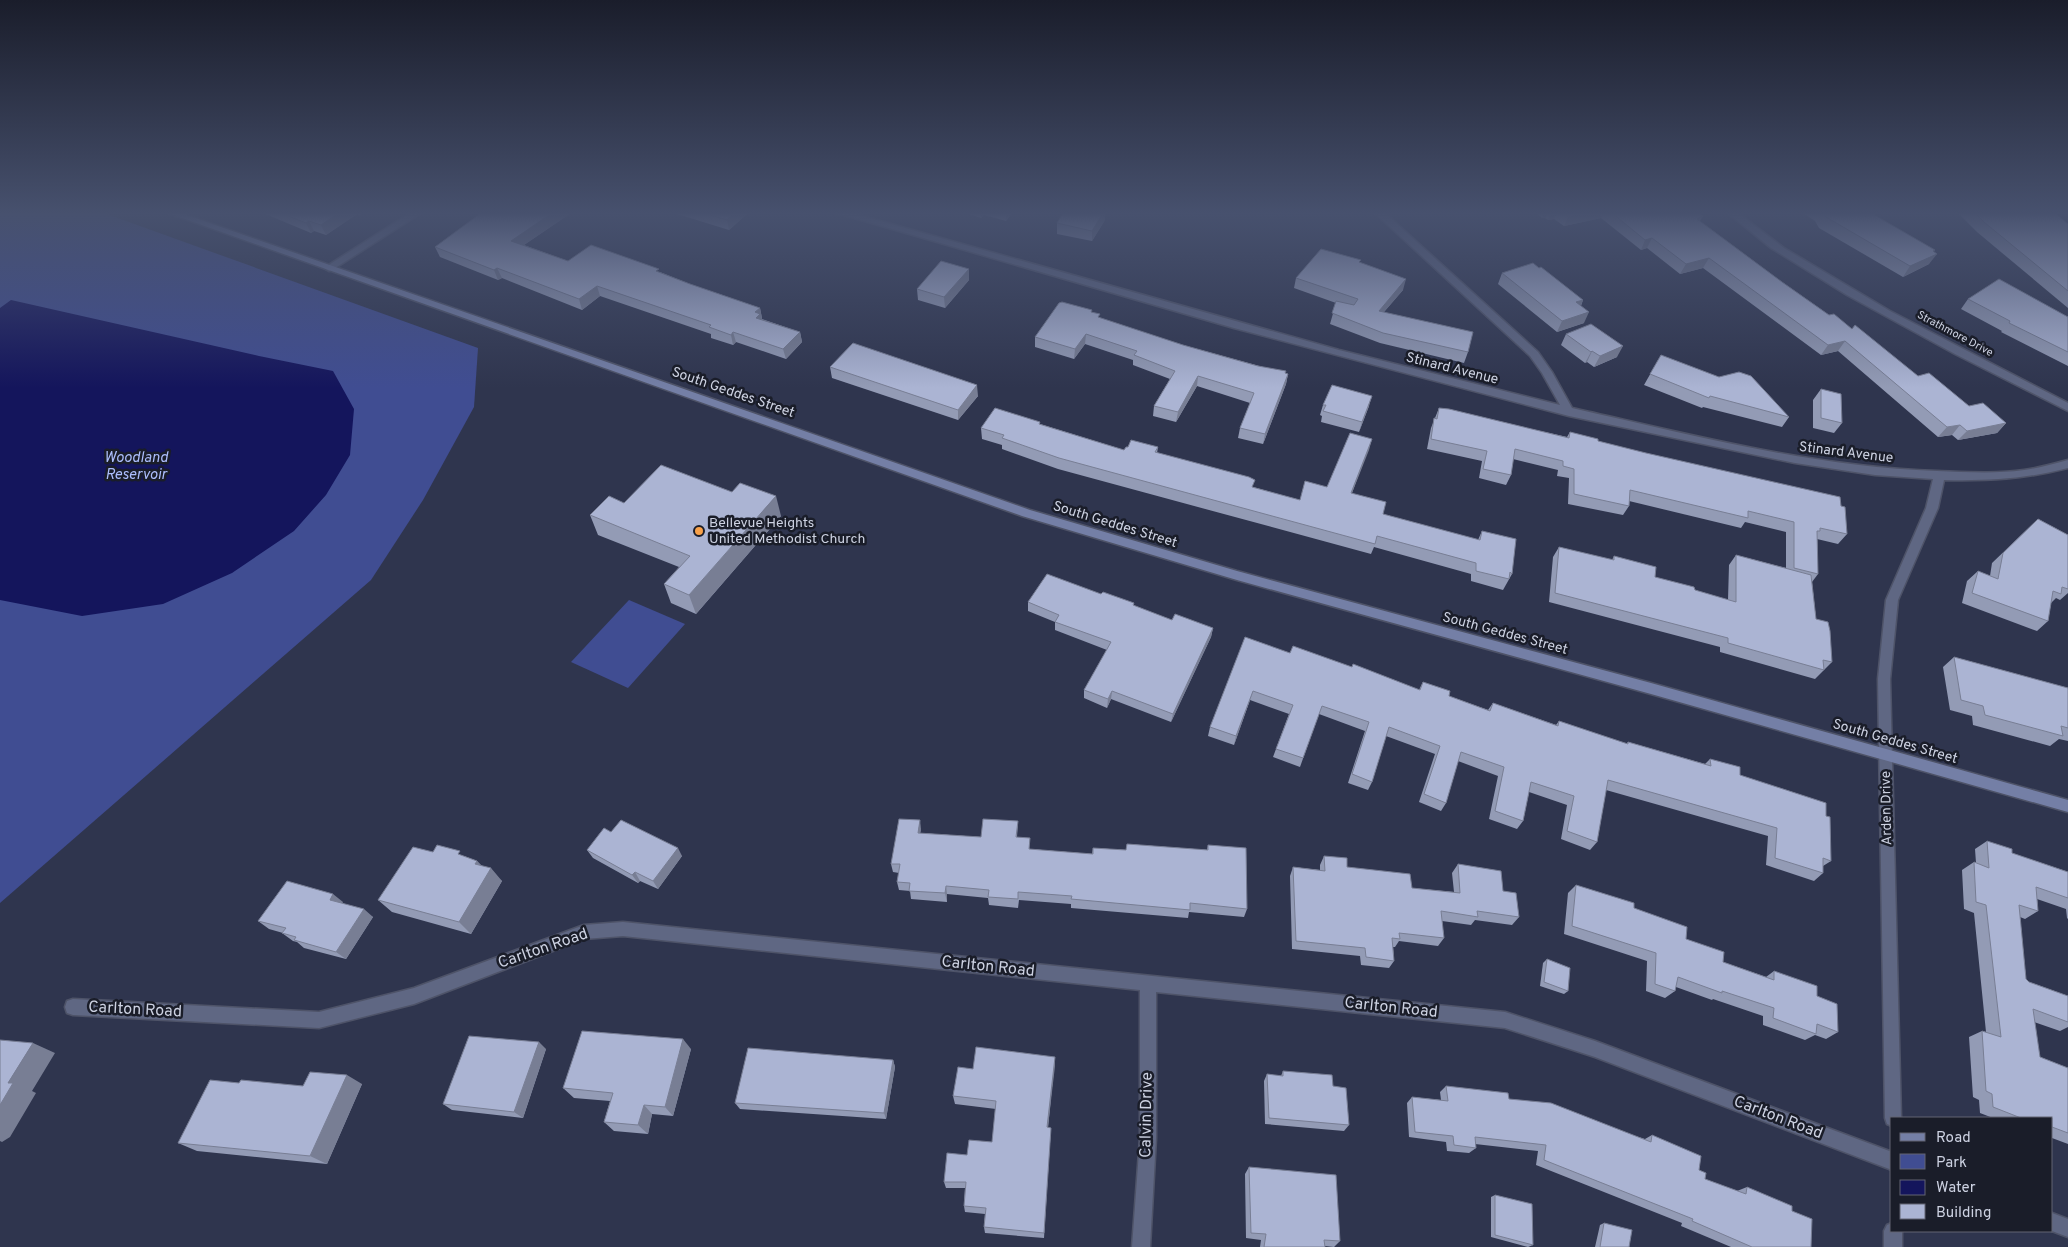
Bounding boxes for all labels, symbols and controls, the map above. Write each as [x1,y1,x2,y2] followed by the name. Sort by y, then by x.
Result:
[1914,308,1996,360] street label: Strathmore Drive
[1404,349,1500,389] street label: Stinard Avenue
[669,364,797,422] street label: South Geddes Street
[1798,439,1894,467] street label: Stinard Avenue
[104,449,169,485] water label: Woodland Reservoir
[1051,498,1179,552] street label: South Geddes Street
[709,515,865,548] place label: Bellevue Heights United Methodist Church
[693,525,705,537] marker: Bellevue Heights United Methodist Church
[1441,609,1569,659] street label: South Geddes Street
[1831,716,1959,768] street label: South Geddes Street
[1878,771,1896,845] street label: Arden Drive
[495,924,591,974] street label: Carlton Road
[940,952,1036,982] street label: Carlton Road
[1343,993,1439,1023] street label: Carlton Road
[88,998,182,1022] street label: Carlton Road
[1136,1072,1158,1158] street label: Calvin Drive
[1731,1092,1825,1144] street label: Carlton Road
[1890,1117,2053,1232] legend
[1936,1129,1971,1148] text: Road
[1936,1154,1967,1173] text: Park
[1936,1179,1976,1198] text: Water
[1936,1204,1991,1223] text: Building

